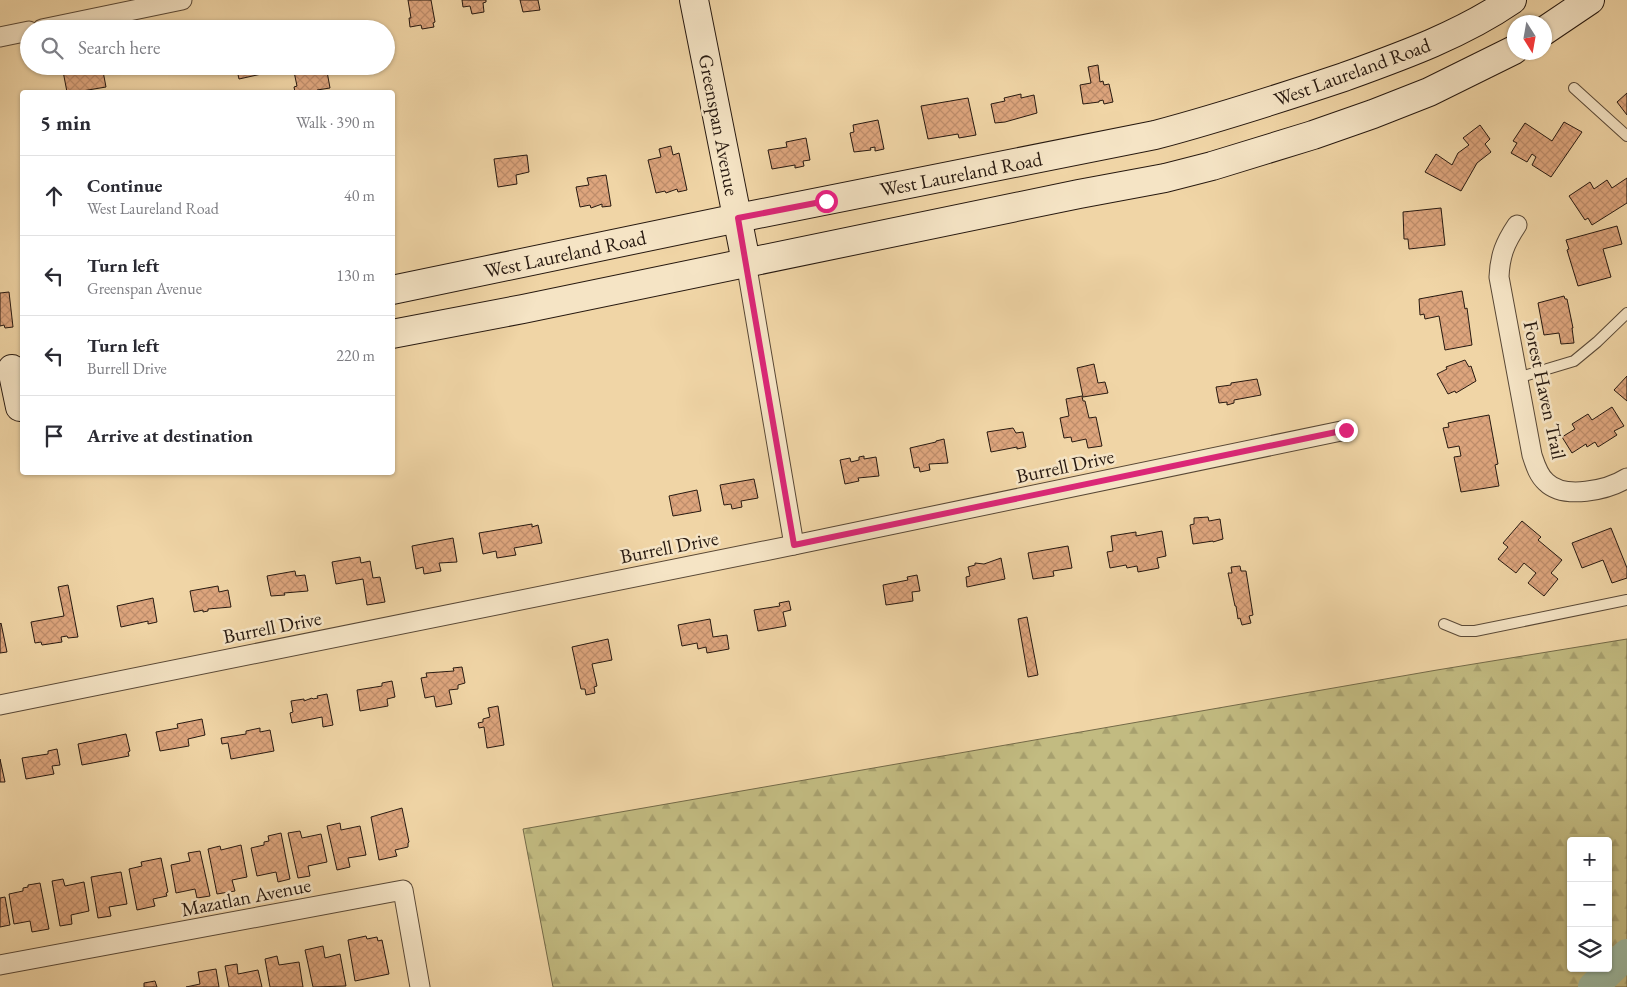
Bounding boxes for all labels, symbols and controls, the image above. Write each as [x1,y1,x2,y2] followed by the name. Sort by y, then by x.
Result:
[1507,15,1552,60] north arrow
[20,20,395,75] search box
[1270,31,1435,112] street label: West Laureland Road
[38,34,66,62] icon: search
[78,35,160,60] text: Search here
[693,52,745,198] street label: Greenspan Avenue
[40,109,91,136] text: 5 min
[296,112,375,133] text: Walk · 390 m
[878,145,1045,202] street label: West Laureland Road
[87,173,162,198] text: Continue
[40,182,68,210] icon: ahead
[344,185,375,206] text: 40 m
[815,190,838,213] route start
[87,198,219,219] text: West Laureland Road
[482,224,649,284] street label: West Laureland Road
[87,253,159,278] text: Turn left
[40,262,68,290] icon: left
[336,265,375,286] text: 130 m
[87,278,202,299] text: Greenspan Avenue
[1518,318,1572,462] street label: Forest Haven Trail
[87,333,159,358] text: Turn left
[40,342,68,370] icon: left
[336,345,375,366] text: 220 m
[87,358,167,379] text: Burrell Drive
[1335,419,1358,442] route end
[40,422,68,450] icon: arrive
[87,423,253,448] text: Arrive at destination
[1014,443,1117,489] street label: Burrell Drive
[618,525,721,569] street label: Burrell Drive
[221,605,324,649] street label: Burrell Drive
[1567,837,1612,972] map controls
[1567,837,1612,882] button: +
[179,872,313,922] street label: Mazatlan Avenue
[1567,882,1612,927] button: −
[1567,927,1612,972] button: layers

